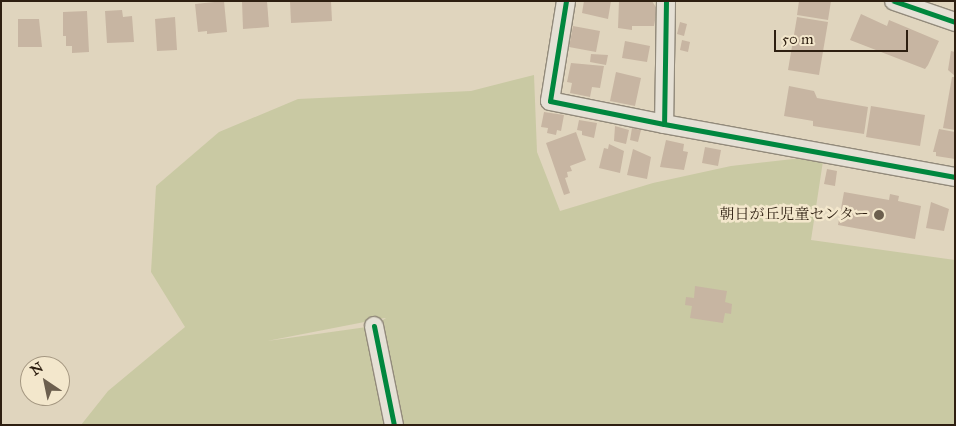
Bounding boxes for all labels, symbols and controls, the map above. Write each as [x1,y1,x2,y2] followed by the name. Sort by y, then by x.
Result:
[776,20,910,52] scale bar
[782,30,814,48] text: 50 m
[719,206,869,224] place label: 朝日が丘児童センター
[873,209,885,221] marker: 朝日が丘児童センター
[20,356,70,406] north arrow
[27,359,47,379] text: N

